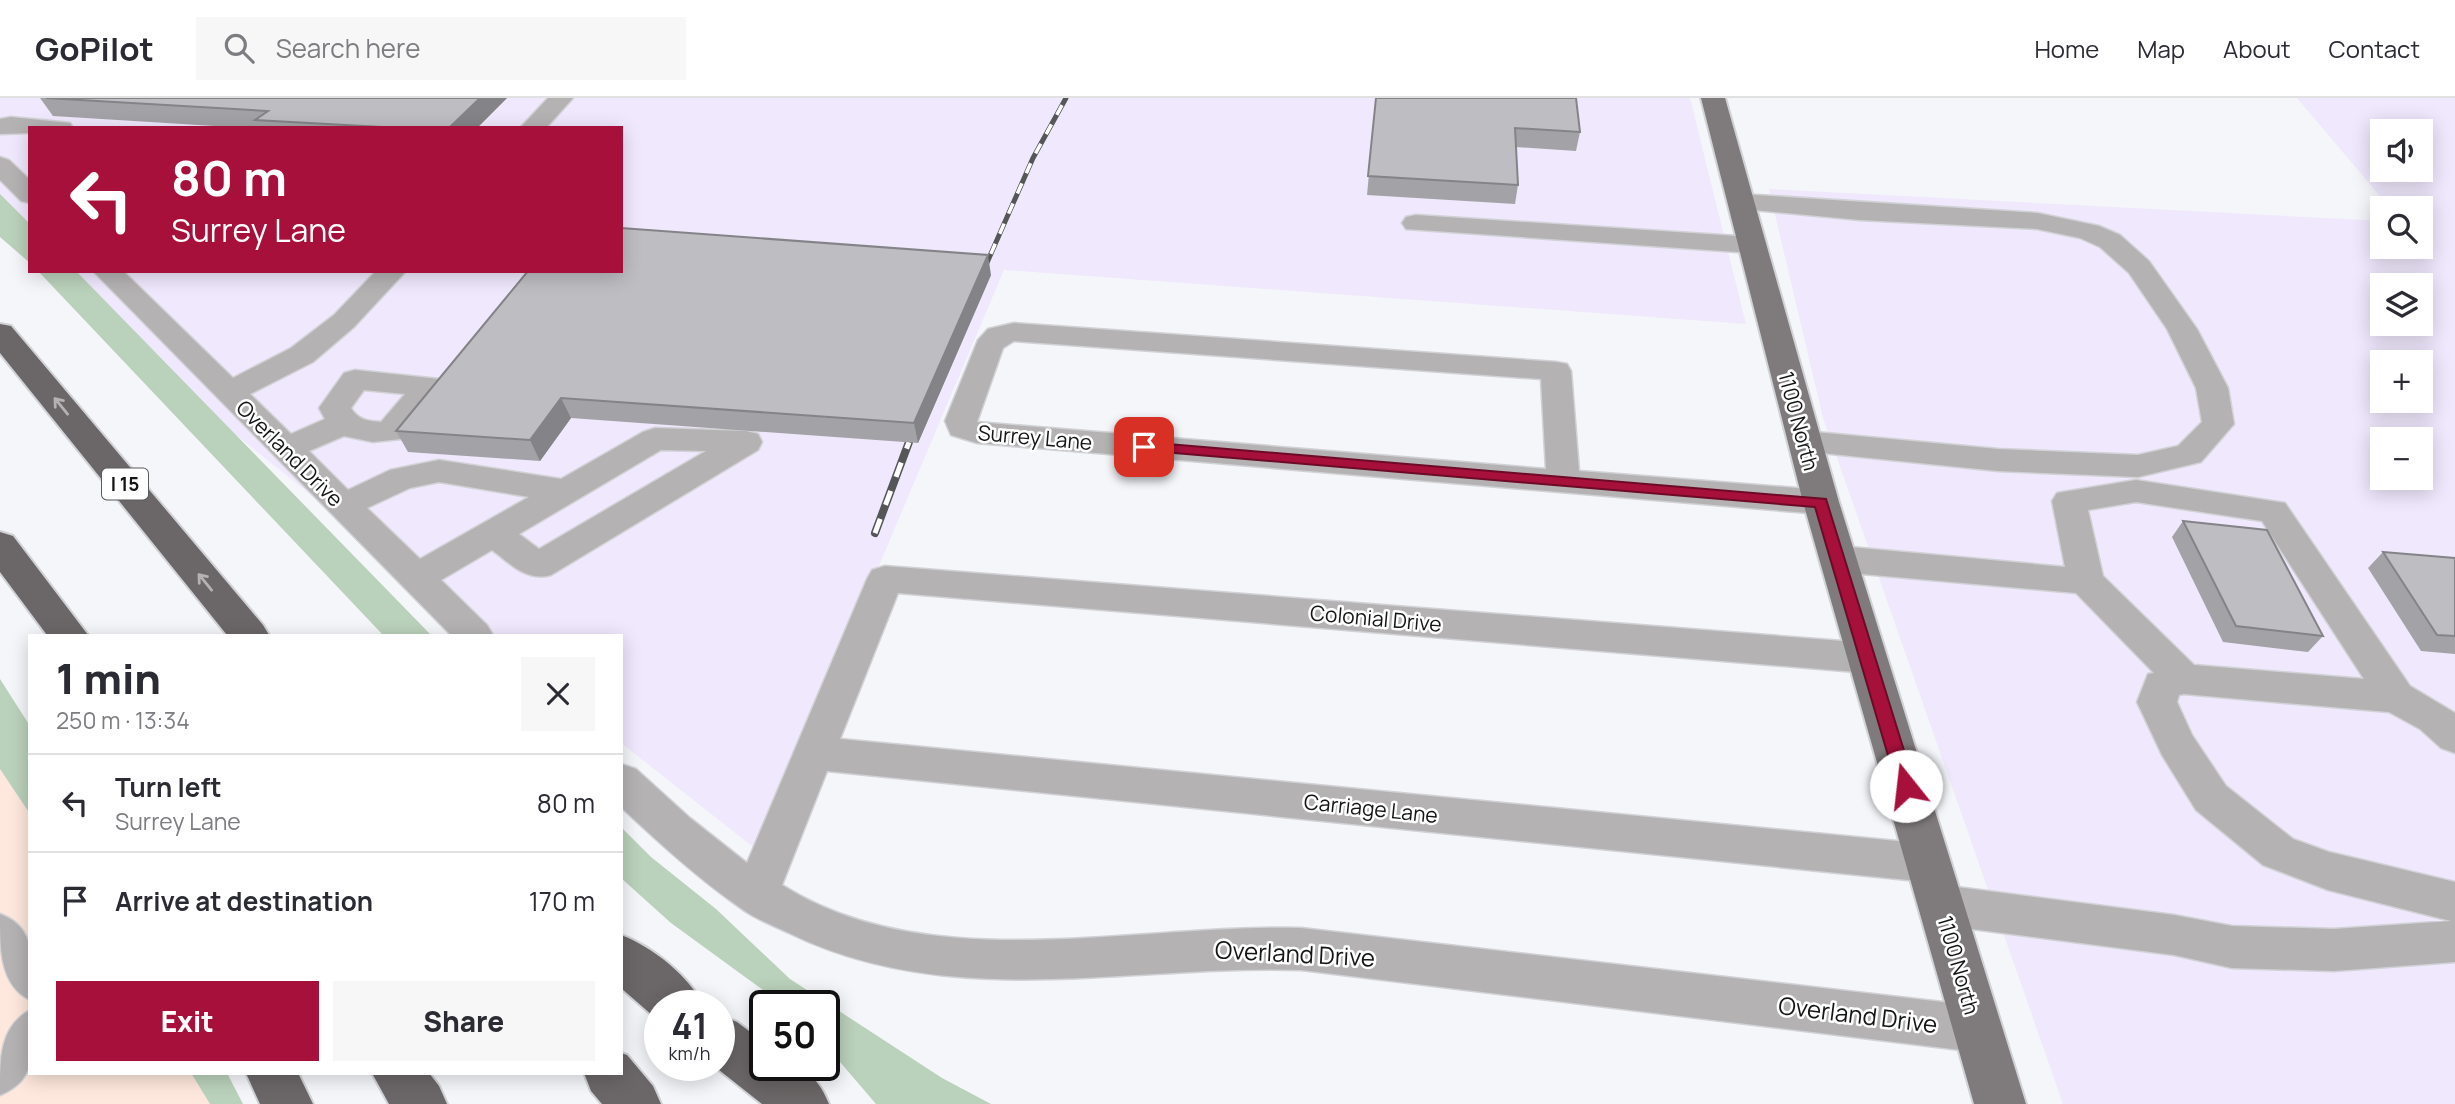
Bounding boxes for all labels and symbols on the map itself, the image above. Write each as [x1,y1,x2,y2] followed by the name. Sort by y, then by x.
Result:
[1772,368,1826,474] street label: 1100 North
[231,394,349,512] street label: Overland Drive
[54,398,69,416] one-way arrow
[1114,417,1174,477] pin
[977,418,1093,456] street label: Surrey Lane
[102,468,148,500] road number: I 15
[198,574,213,592] one-way arrow
[1309,598,1443,638] street label: Colonial Drive
[1869,749,1943,823] position arrow
[1303,787,1439,829] street label: Carriage Lane
[1932,912,1986,1018] street label: 1100 North
[1214,932,1376,974] street label: Overland Drive
[1777,988,1939,1040] street label: Overland Drive
[749,990,840,1081] speed limit sign: 50

